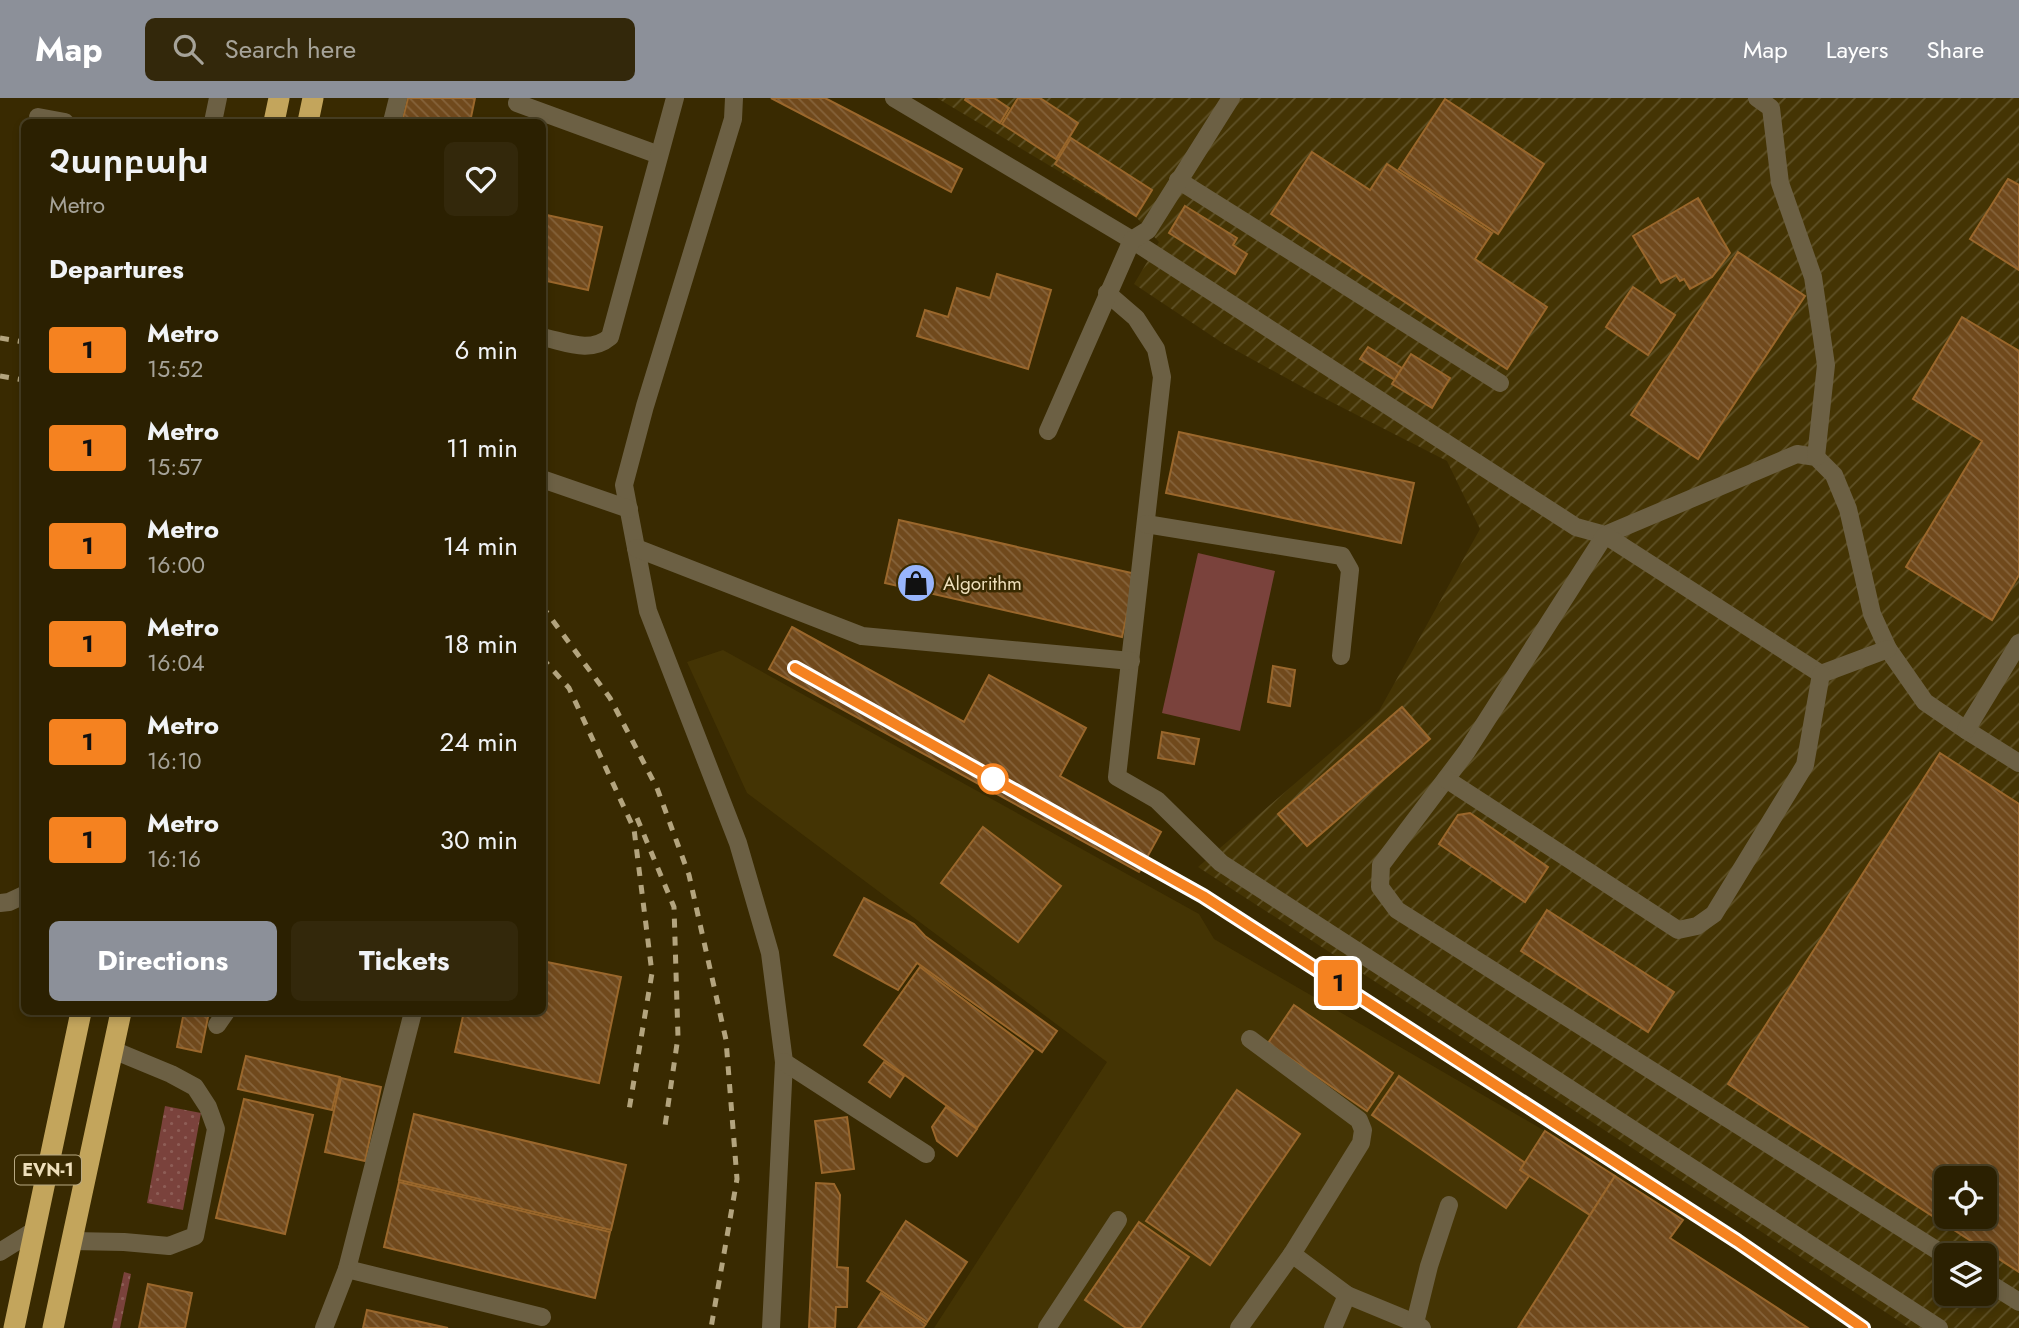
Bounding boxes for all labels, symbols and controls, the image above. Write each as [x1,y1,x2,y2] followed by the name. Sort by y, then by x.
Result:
[145,18,635,81] search box
[35,26,103,73] text: Map
[169,30,207,68] icon: search
[225,30,356,68] text: Search here
[1743,32,1788,67] text: Map
[1826,32,1888,67] text: Layers
[1926,32,1984,67] text: Share
[49,138,209,185] text: Չարբախ
[444,142,518,216] button: heart
[49,188,105,222] text: Metro
[49,250,184,288] text: Departures
[147,314,219,352] text: Metro
[455,331,518,369] text: 6 min
[81,332,94,367] text: 1
[147,352,203,386] text: 15:52
[147,412,219,450] text: Metro
[446,429,518,467] text: 11 min
[81,430,94,465] text: 1
[147,450,202,484] text: 15:57
[147,510,219,548] text: Metro
[443,527,518,565] text: 14 min
[81,528,94,563] text: 1
[147,548,205,582] text: 16:00
[895,562,937,604] shop icon: Algorithm
[943,570,1022,597] place label: Algorithm
[147,608,219,646] text: Metro
[444,625,518,663] text: 18 min
[81,626,94,661] text: 1
[147,646,205,680] text: 16:04
[147,706,219,744] text: Metro
[440,723,518,761] text: 24 min
[81,724,94,759] text: 1
[147,744,202,778] text: 16:10
[978,764,1008,794] unlabelled marker
[147,804,219,842] text: Metro
[440,821,518,859] text: 30 min
[81,822,94,857] text: 1
[147,842,201,876] text: 16:16
[49,921,277,1001] button: Directions
[291,921,518,1001] button: Tickets
[1315,960,1361,1006] line badge: 1
[1332,965,1344,1000] text: 1
[15,1156,81,1184] road number: EVN-1
[1934,1166,1997,1306] map controls
[1934,1166,1997,1229] button: locate
[1934,1243,1997,1306] button: layers

